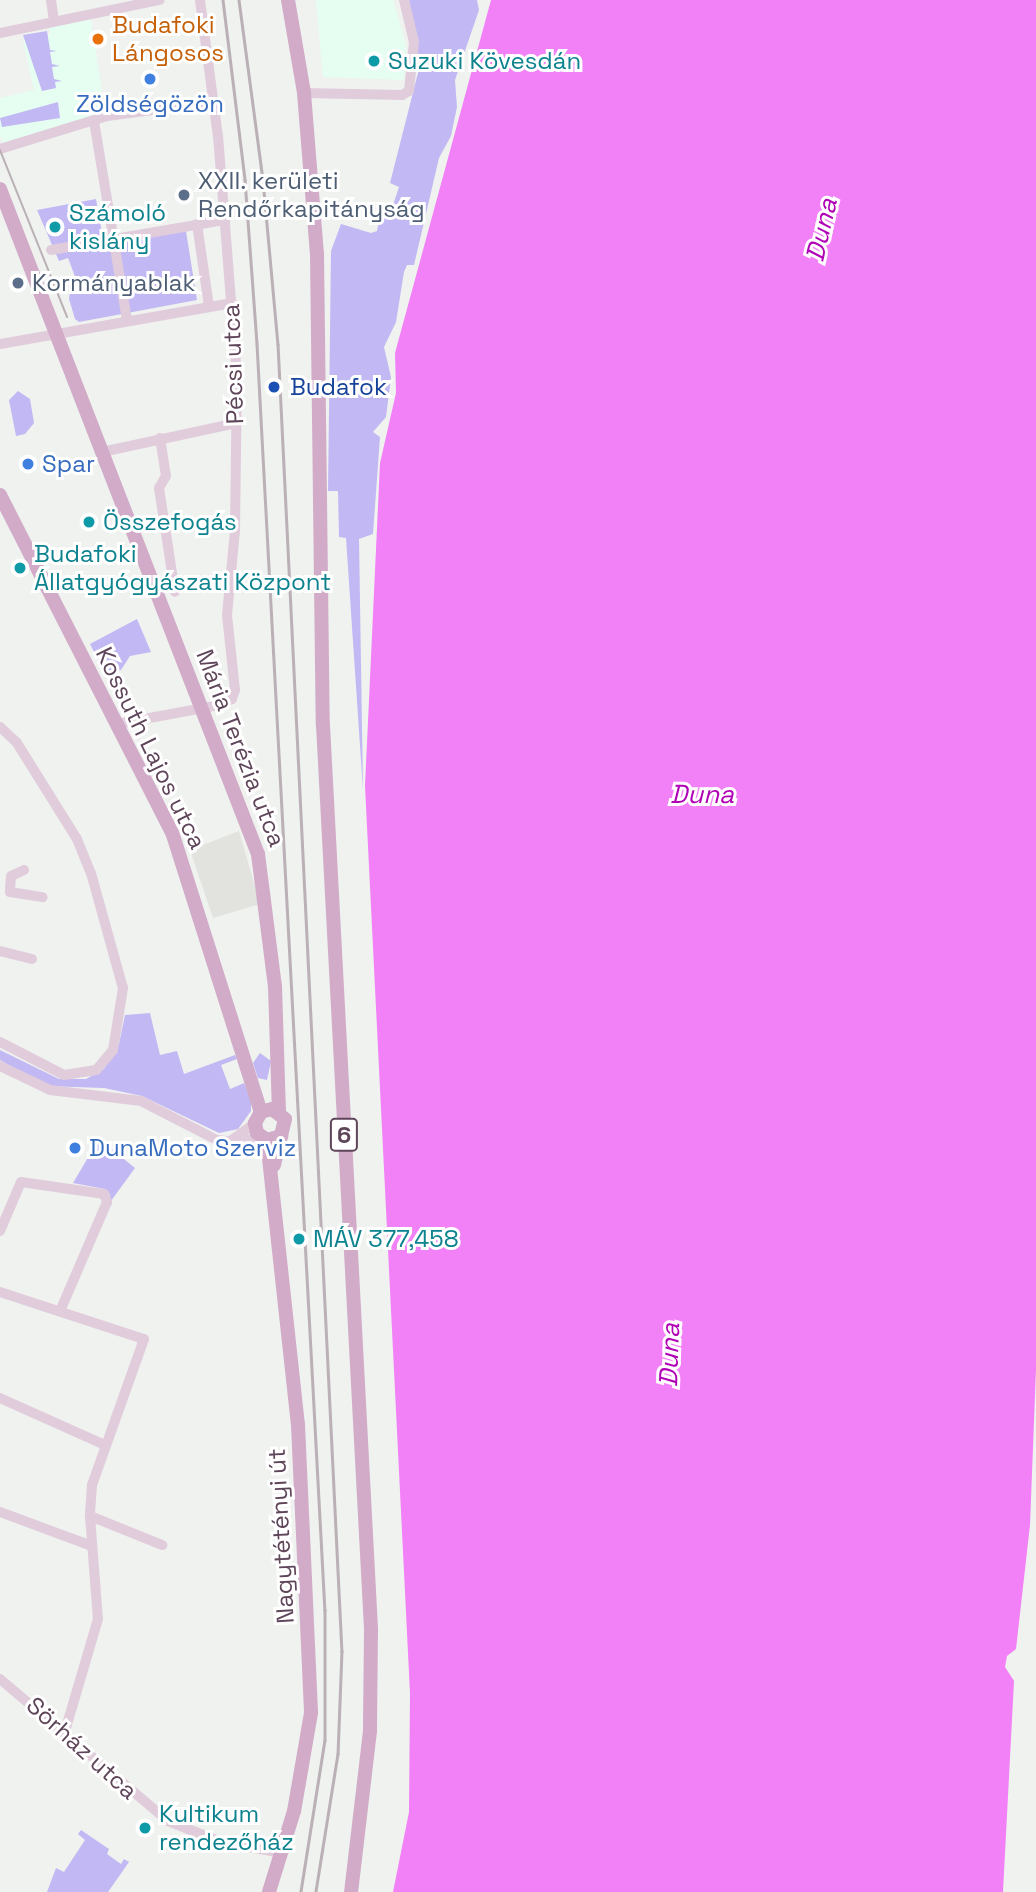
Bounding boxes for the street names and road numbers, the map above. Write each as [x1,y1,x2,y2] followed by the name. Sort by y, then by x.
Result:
[217,303,249,425] street label: Pécsi utca
[90,642,212,854] street label: Kossuth Lajos utca
[190,645,292,851] street label: Mária Terézia utca
[328,1116,360,1154] road number: 6
[262,1448,300,1624] street label: Nagytétényi út
[21,1691,143,1805] street label: Sörház utca

